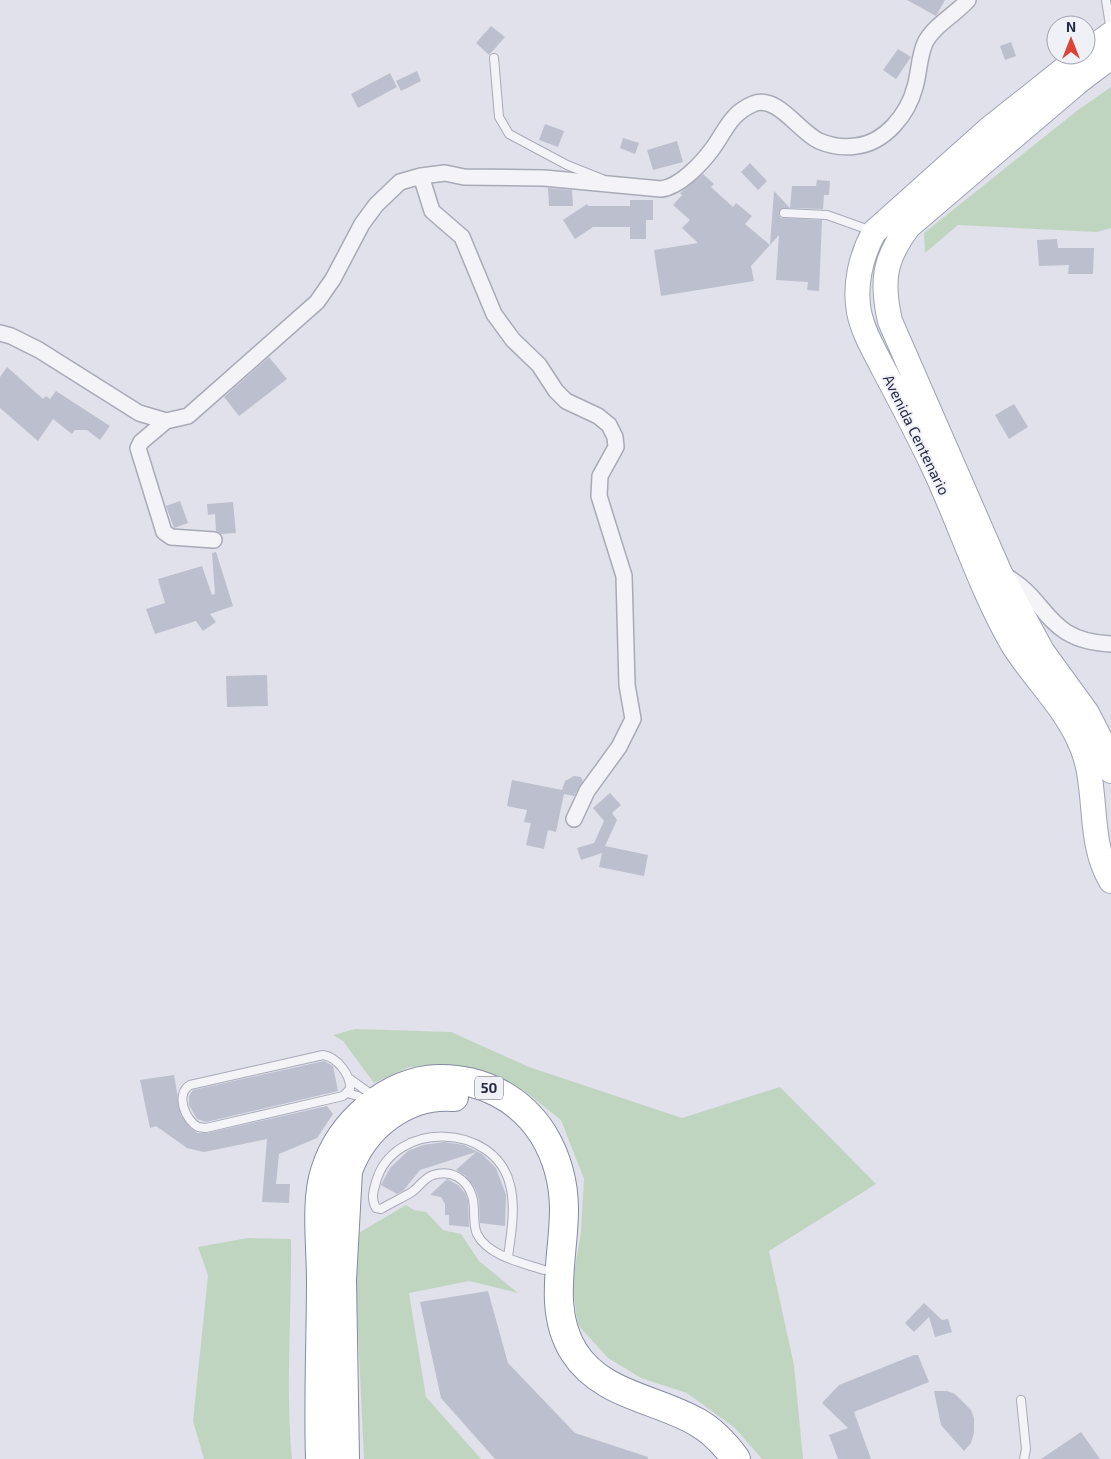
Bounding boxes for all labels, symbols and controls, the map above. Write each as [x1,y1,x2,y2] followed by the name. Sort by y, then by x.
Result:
[1046,15,1096,65] north arrow
[1066,18,1076,35] text: N
[880,371,954,498] street label: Avenida Centenario
[475,1076,503,1100] road number: 50

